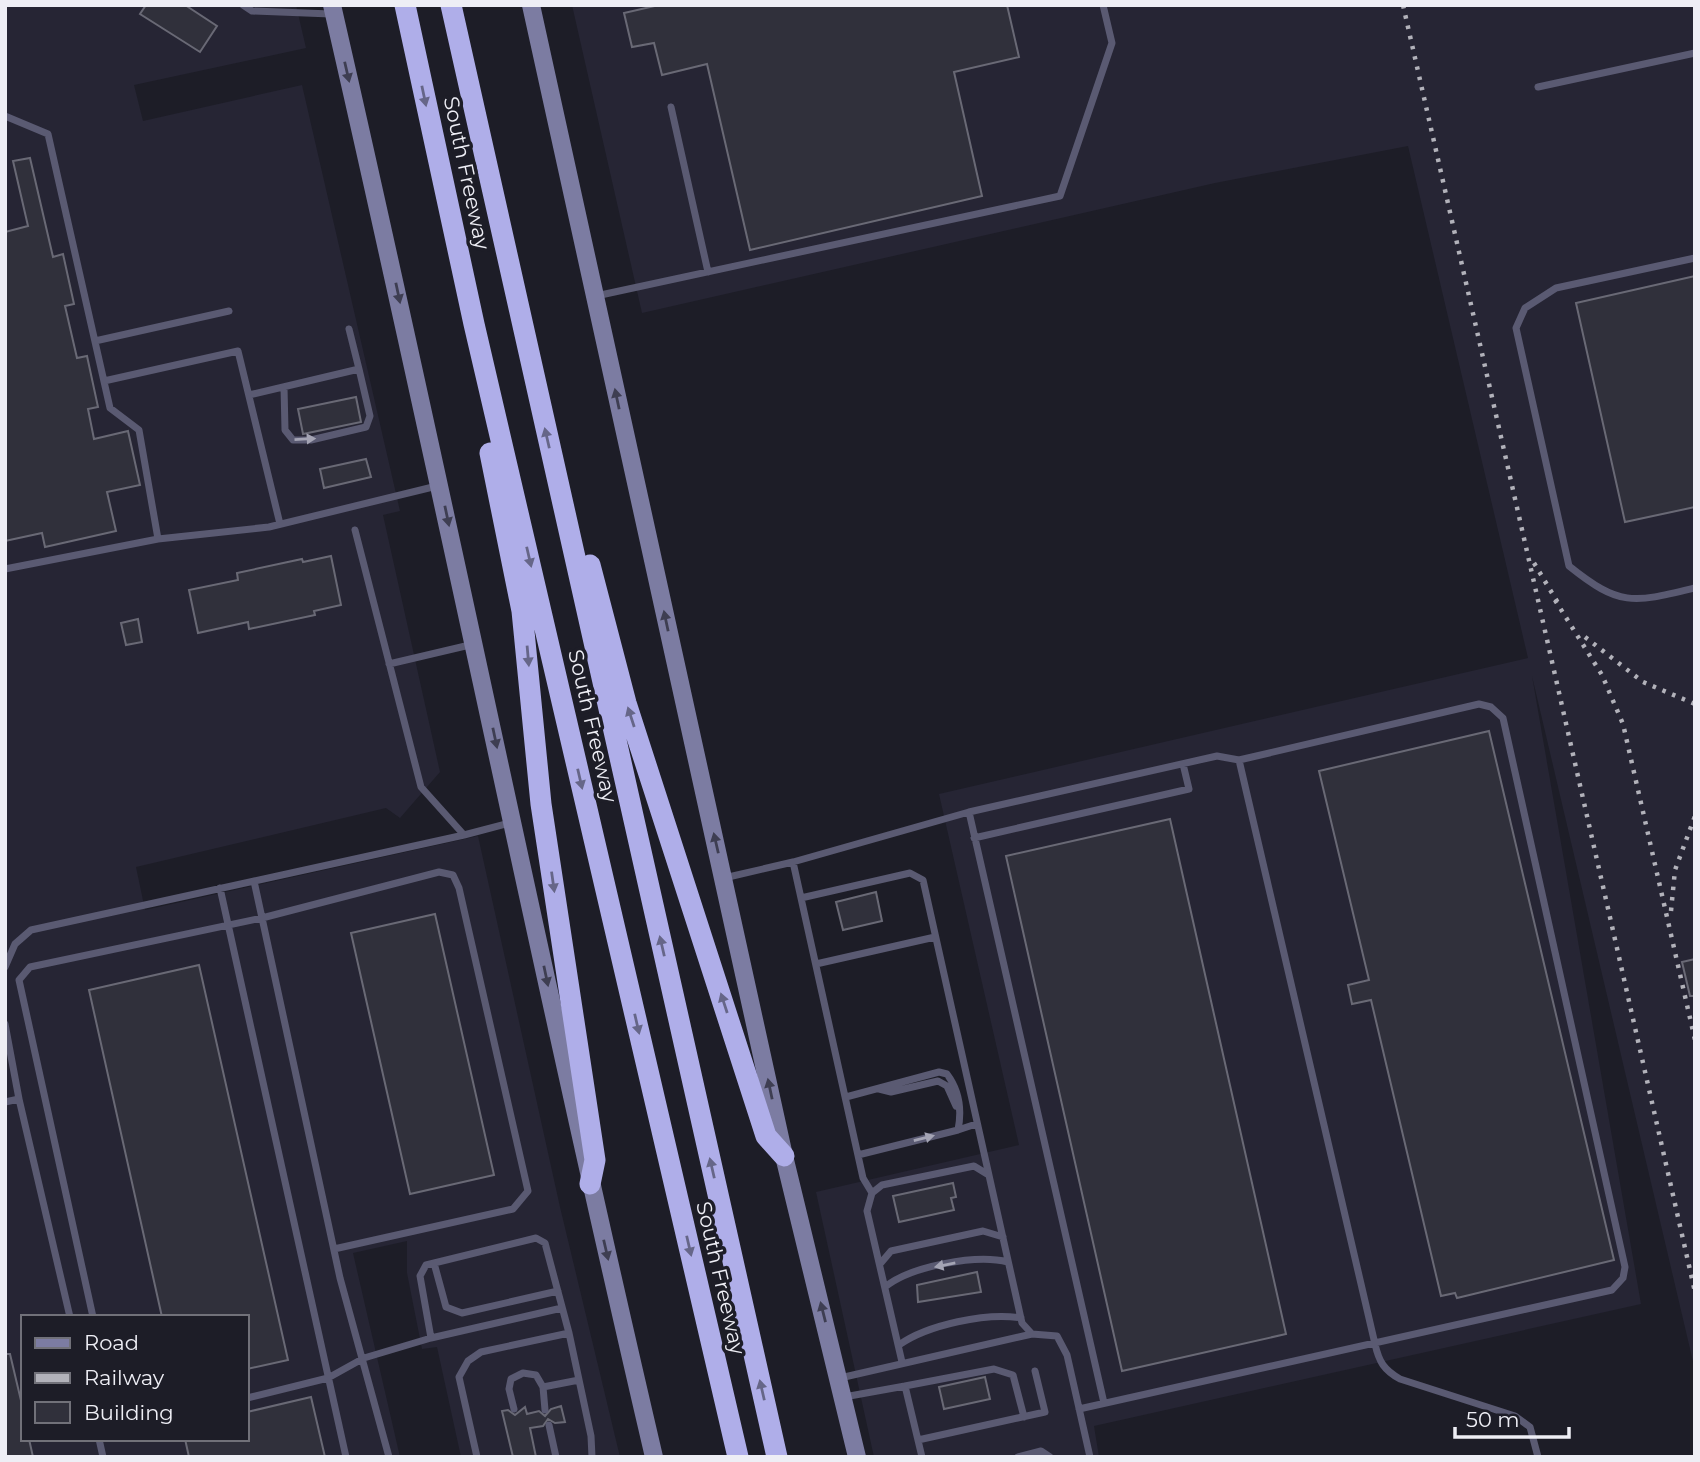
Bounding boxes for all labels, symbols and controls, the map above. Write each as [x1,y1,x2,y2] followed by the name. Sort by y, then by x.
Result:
[342,61,353,83] one-way arrow
[419,85,430,107] one-way arrow
[439,94,496,253] street label: South Freeway
[393,282,404,304] one-way arrow
[611,388,622,410] one-way arrow
[541,427,552,449] one-way arrow
[294,434,316,445] one-way arrow
[442,505,453,527] one-way arrow
[523,546,534,568] one-way arrow
[660,610,671,632] one-way arrow
[523,645,534,667] one-way arrow
[563,647,623,806] street label: South Freeway
[625,706,635,727] one-way arrow
[490,727,501,749] one-way arrow
[575,768,586,790] one-way arrow
[711,832,722,854] one-way arrow
[547,871,558,893] one-way arrow
[656,935,667,957] one-way arrow
[541,965,552,987] one-way arrow
[718,993,728,1014] one-way arrow
[632,1013,643,1035] one-way arrow
[764,1078,775,1100] one-way arrow
[913,1132,935,1143] one-way arrow
[706,1157,717,1179] one-way arrow
[691,1199,751,1358] street label: South Freeway
[683,1235,694,1257] one-way arrow
[601,1240,612,1262] one-way arrow
[934,1260,956,1271] one-way arrow
[817,1301,828,1323] one-way arrow
[21,1315,248,1441] legend
[84,1330,139,1355] text: Road
[84,1365,165,1390] text: Railway
[757,1379,768,1401] one-way arrow
[1455,1396,1569,1440] scale bar
[84,1400,174,1425] text: Building
[1466,1407,1520,1432] text: 50 m

